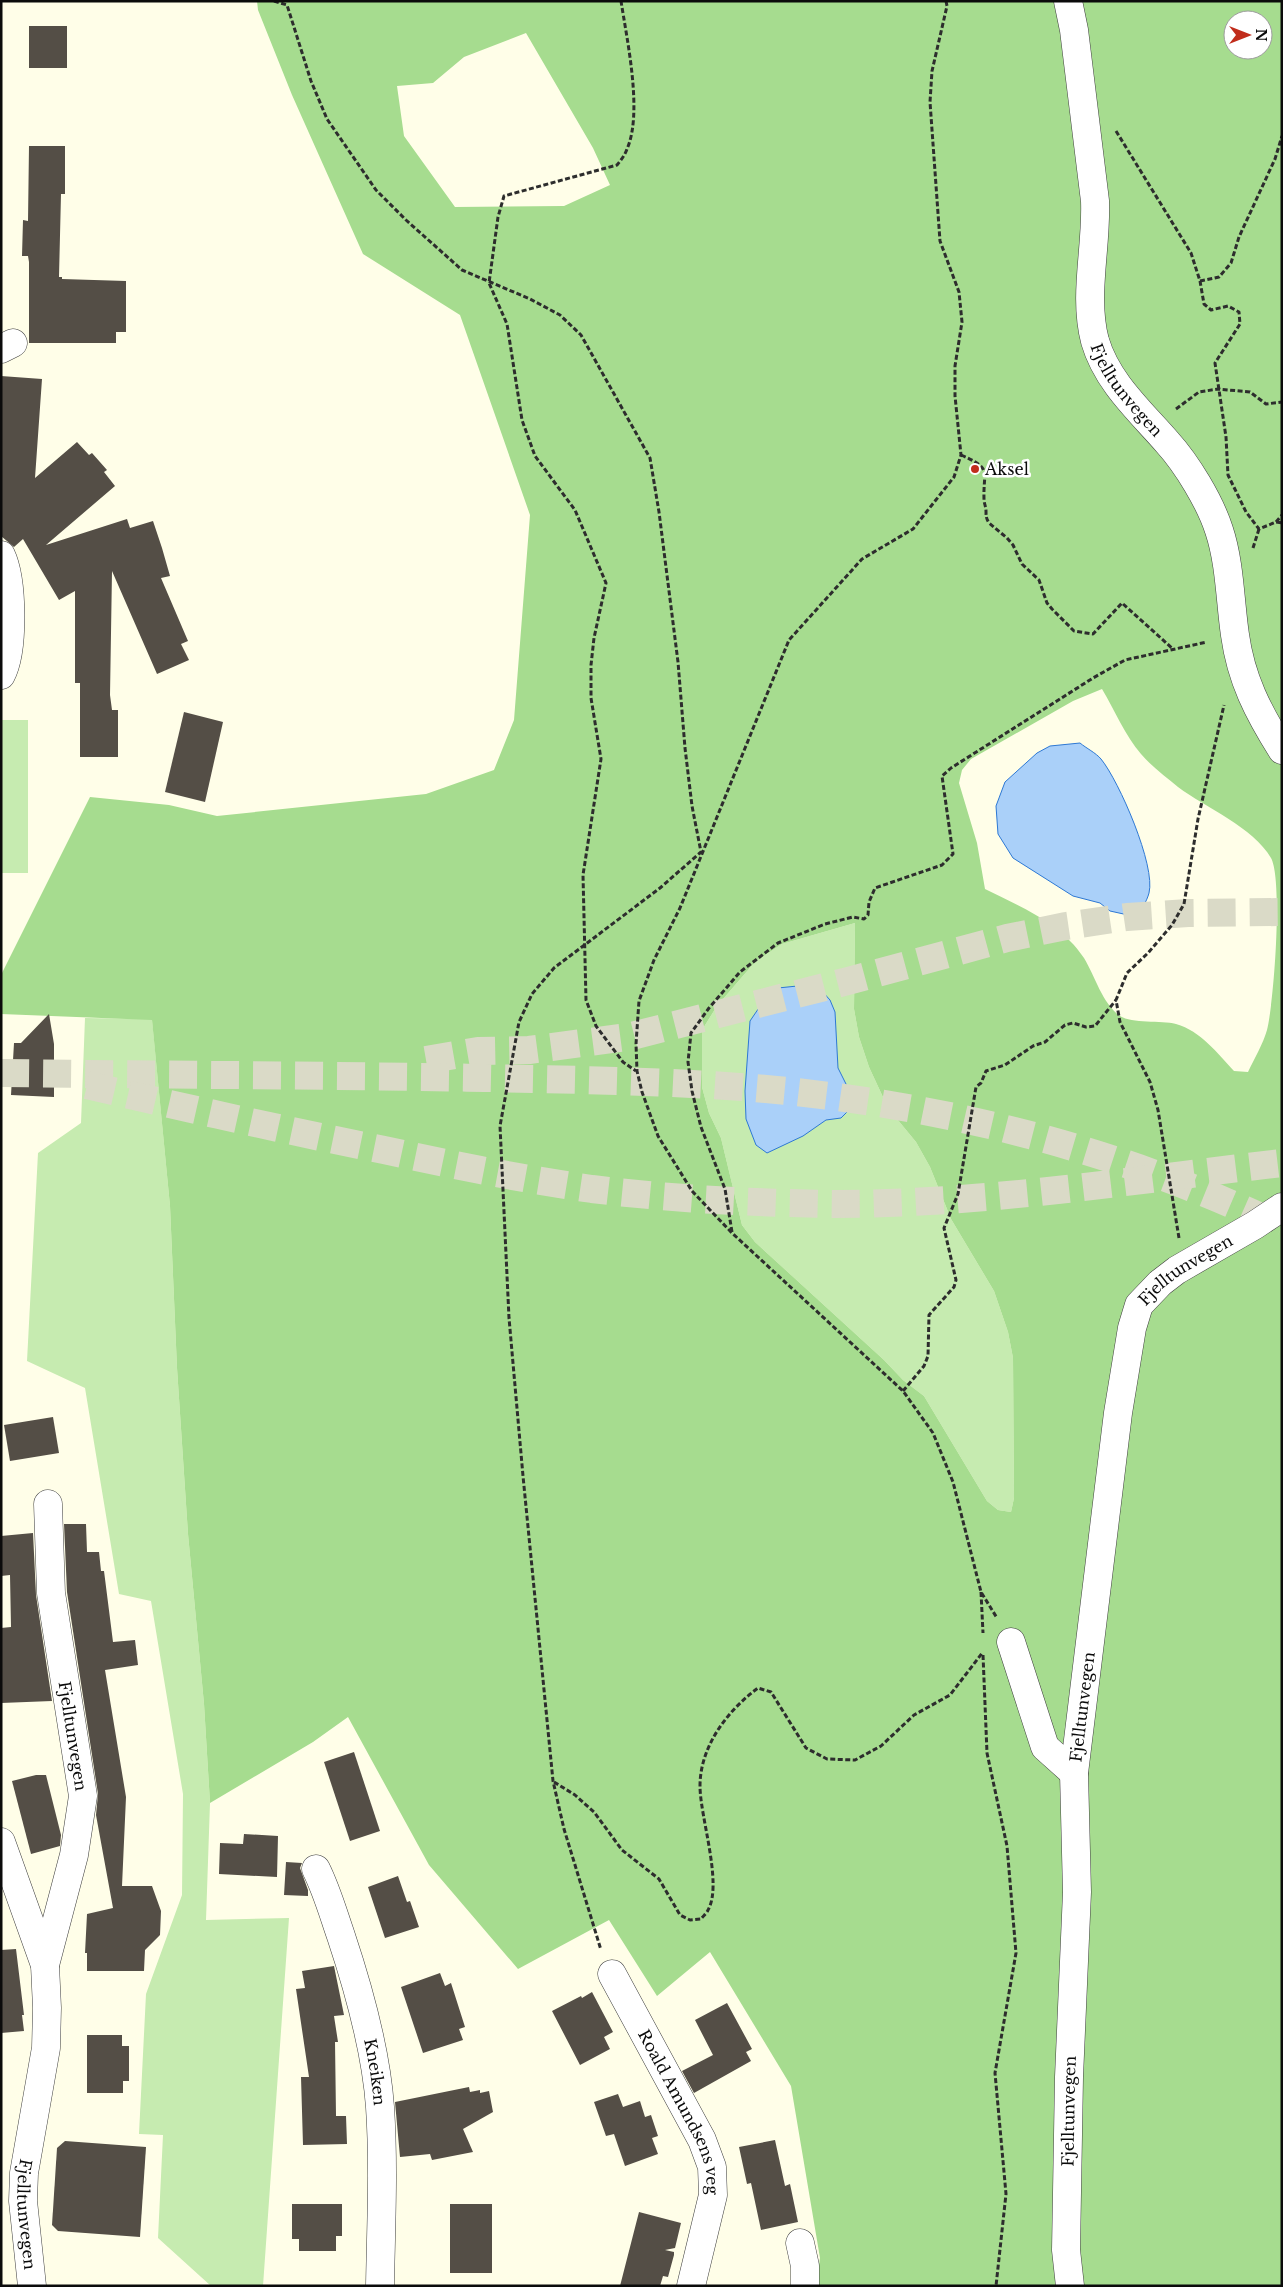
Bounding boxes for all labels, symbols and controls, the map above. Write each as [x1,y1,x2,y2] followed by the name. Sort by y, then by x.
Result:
[1223,10,1273,60] north arrow
[1252,28,1270,42] text: N
[1086,340,1167,441] street label: Fjelltunvegen
[984,459,1029,479] place label: Aksel
[969,463,981,475] marker: Aksel
[1134,1230,1236,1310] street label: Fjelltunvegen
[1065,1651,1099,1763] street label: Fjelltunvegen
[54,1680,92,1792] street label: Fjelltunvegen
[634,2026,723,2196] street label: Roald Amundsens veg
[360,2037,390,2106] street label: Kneiken
[1057,2055,1080,2167] street label: Fjelltunvegen
[13,2157,40,2271] street label: Fjelltunvegen

